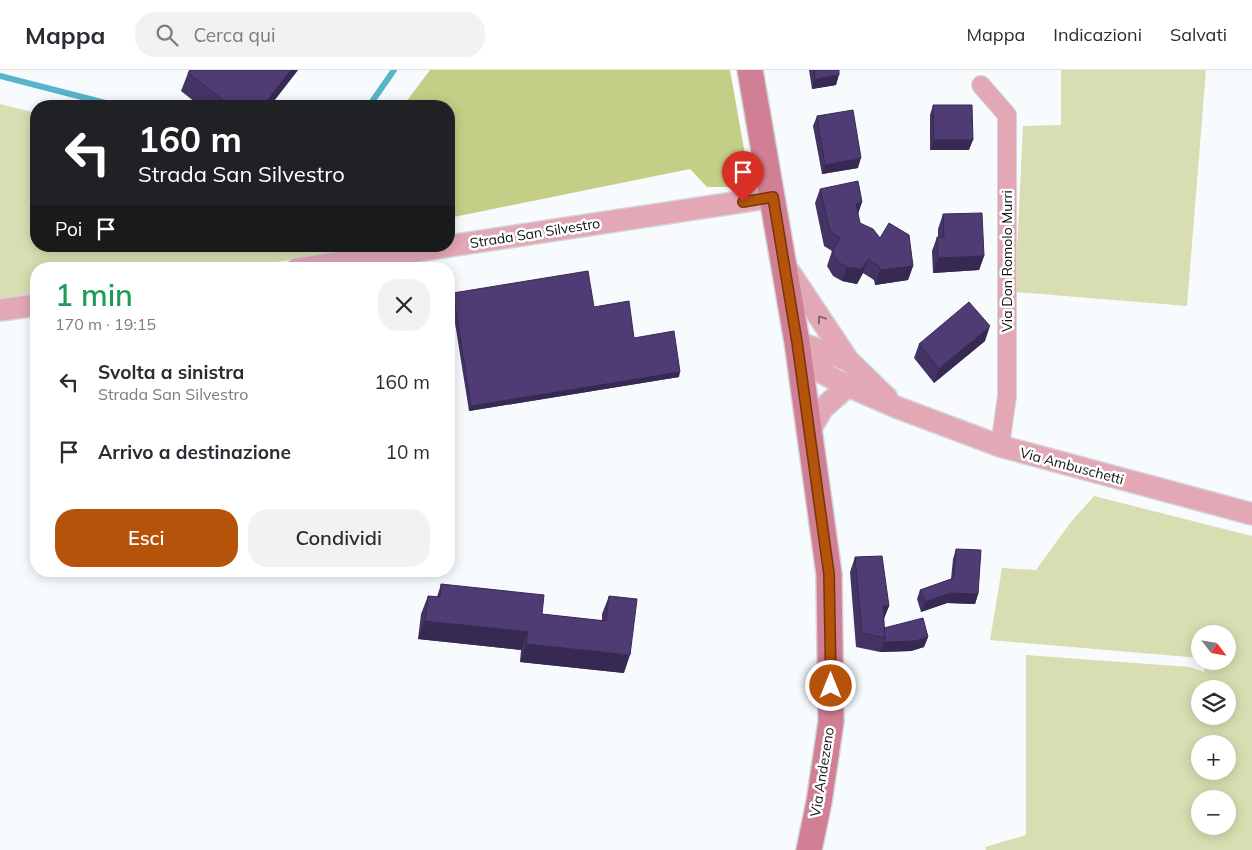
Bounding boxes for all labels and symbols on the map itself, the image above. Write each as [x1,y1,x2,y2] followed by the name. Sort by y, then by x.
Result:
[722,151,764,202] pin
[998,190,1016,332] street label: Via Don Romolo Murri
[469,214,601,252] street label: Strada San Silvestro
[818,315,828,324] one-way arrow
[1018,443,1126,489] street label: Via Ambuschetti
[1191,625,1236,670] north arrow
[804,659,856,711] position arrow
[806,726,838,818] street label: Via Andezeno

